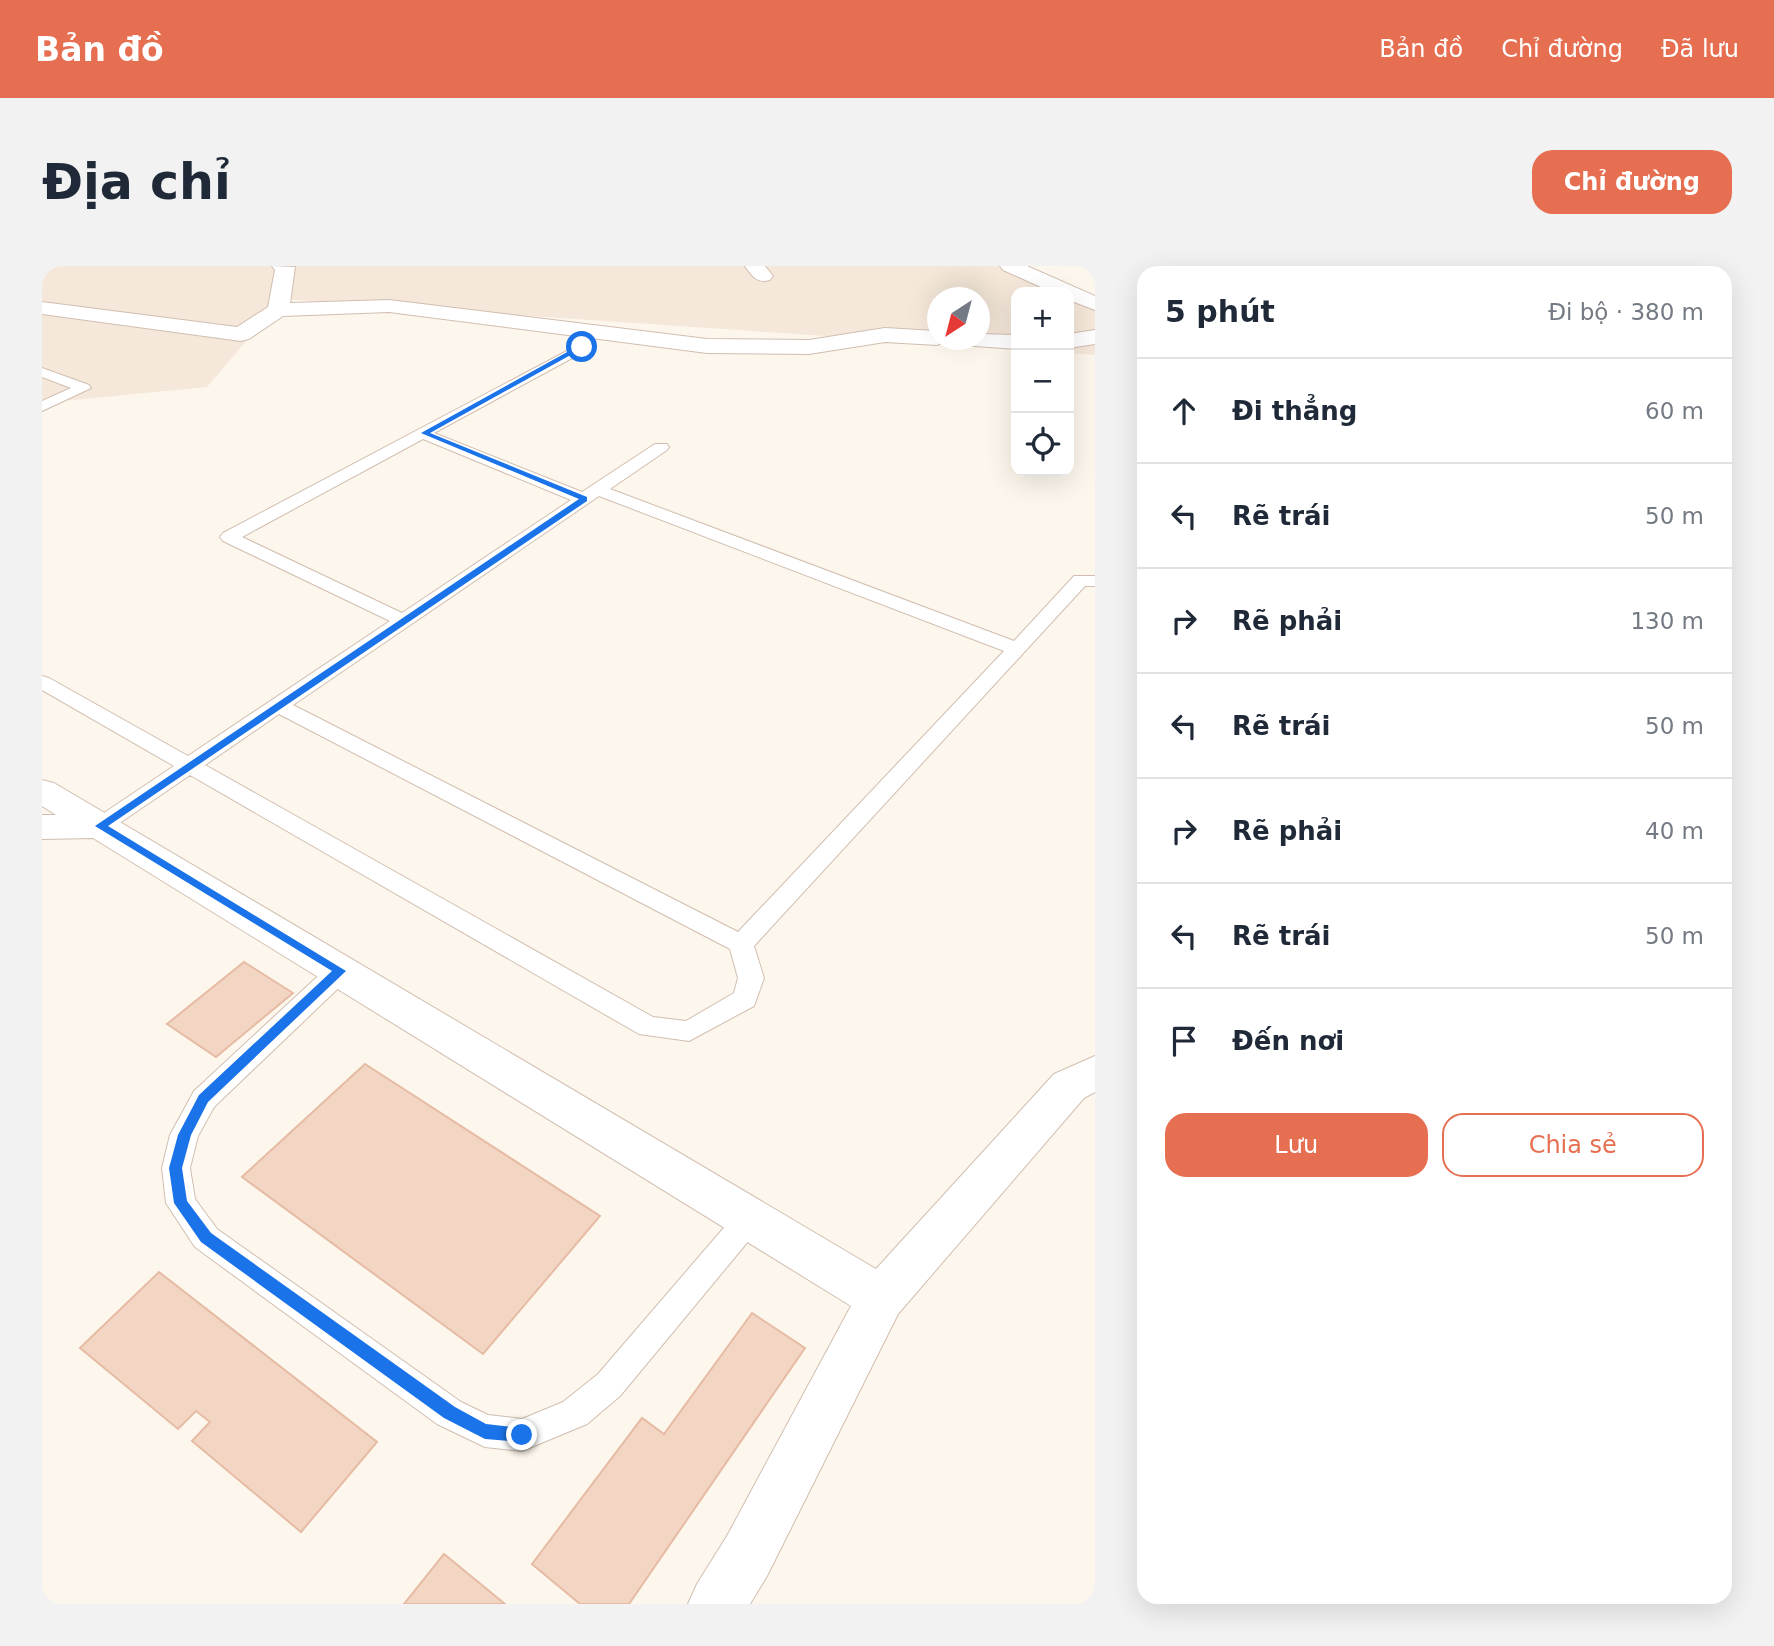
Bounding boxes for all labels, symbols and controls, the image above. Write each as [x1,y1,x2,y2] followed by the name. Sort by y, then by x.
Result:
[35,30,164,69] text: Bản đồ
[1379,35,1463,63] text: Bản đồ
[1501,35,1623,63] text: Chỉ đường
[1661,35,1739,63] text: Đã lưu
[1532,150,1732,214] button: Chỉ đường
[42,154,231,211] text: Địa chỉ
[927,287,990,350] north arrow
[1011,287,1074,476] map controls
[1011,287,1074,350] button: +
[1165,294,1275,329] text: 5 phút
[1548,299,1704,325] text: Đi bộ · 380 m
[566,331,597,362] route start
[1011,350,1074,413] button: −
[1165,392,1203,430] icon: ahead
[1232,396,1357,426] text: Đi thẳng
[1645,398,1704,424] text: 60 m
[1011,413,1074,476] button: locate
[1165,497,1203,535] icon: left
[1232,501,1330,531] text: Rẽ trái
[1645,503,1704,529] text: 50 m
[1165,602,1203,640] icon: right
[1232,606,1342,636] text: Rẽ phải
[1630,608,1704,634] text: 130 m
[1165,707,1203,745] icon: left
[1232,711,1330,741] text: Rẽ trái
[1645,713,1704,739] text: 50 m
[1165,812,1203,850] icon: right
[1232,816,1342,846] text: Rẽ phải
[1645,818,1704,844] text: 40 m
[1165,917,1203,955] icon: left
[1232,921,1330,951] text: Rẽ trái
[1645,923,1704,949] text: 50 m
[1165,1022,1203,1060] icon: arrive
[1232,1026,1344,1056] text: Đến nơi
[1165,1113,1428,1177] button: Lưu
[1442,1113,1704,1177] button: Chia sẻ
[506,1419,537,1450] route end

